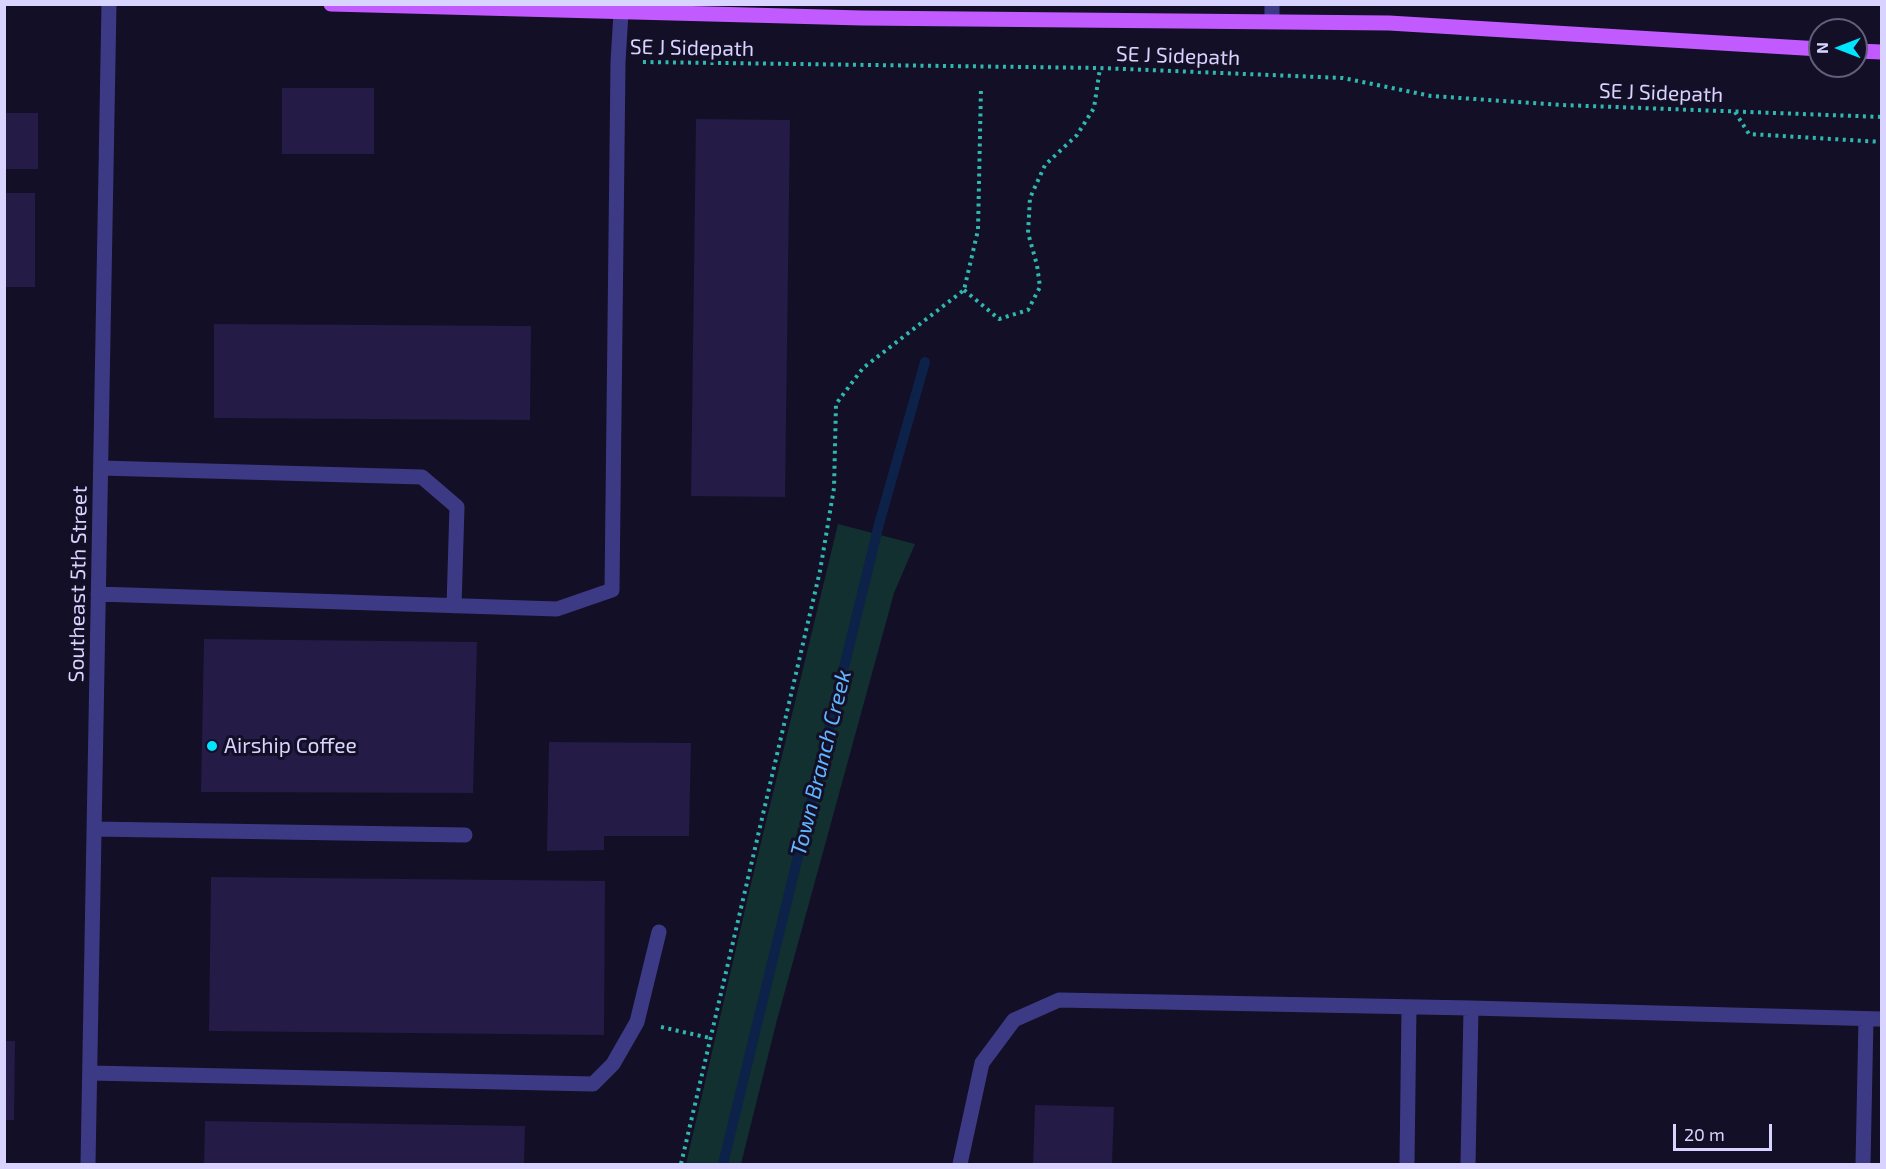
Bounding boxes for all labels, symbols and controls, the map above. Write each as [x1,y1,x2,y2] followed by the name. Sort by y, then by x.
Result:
[1808,18,1868,78] north arrow
[630,34,754,62] street label: SE J Sidepath
[1115,41,1241,71] street label: SE J Sidepath
[1812,42,1831,54] text: N
[1598,78,1724,108] street label: SE J Sidepath
[64,486,92,682] street label: Southeast 5th Street
[785,667,857,859] water label: Town Branch Creek
[224,733,357,759] place label: Airship Coffee
[205,739,219,753] marker: Airship Coffee
[1676,1112,1775,1150] scale bar
[1684,1123,1725,1145] text: 20 m

